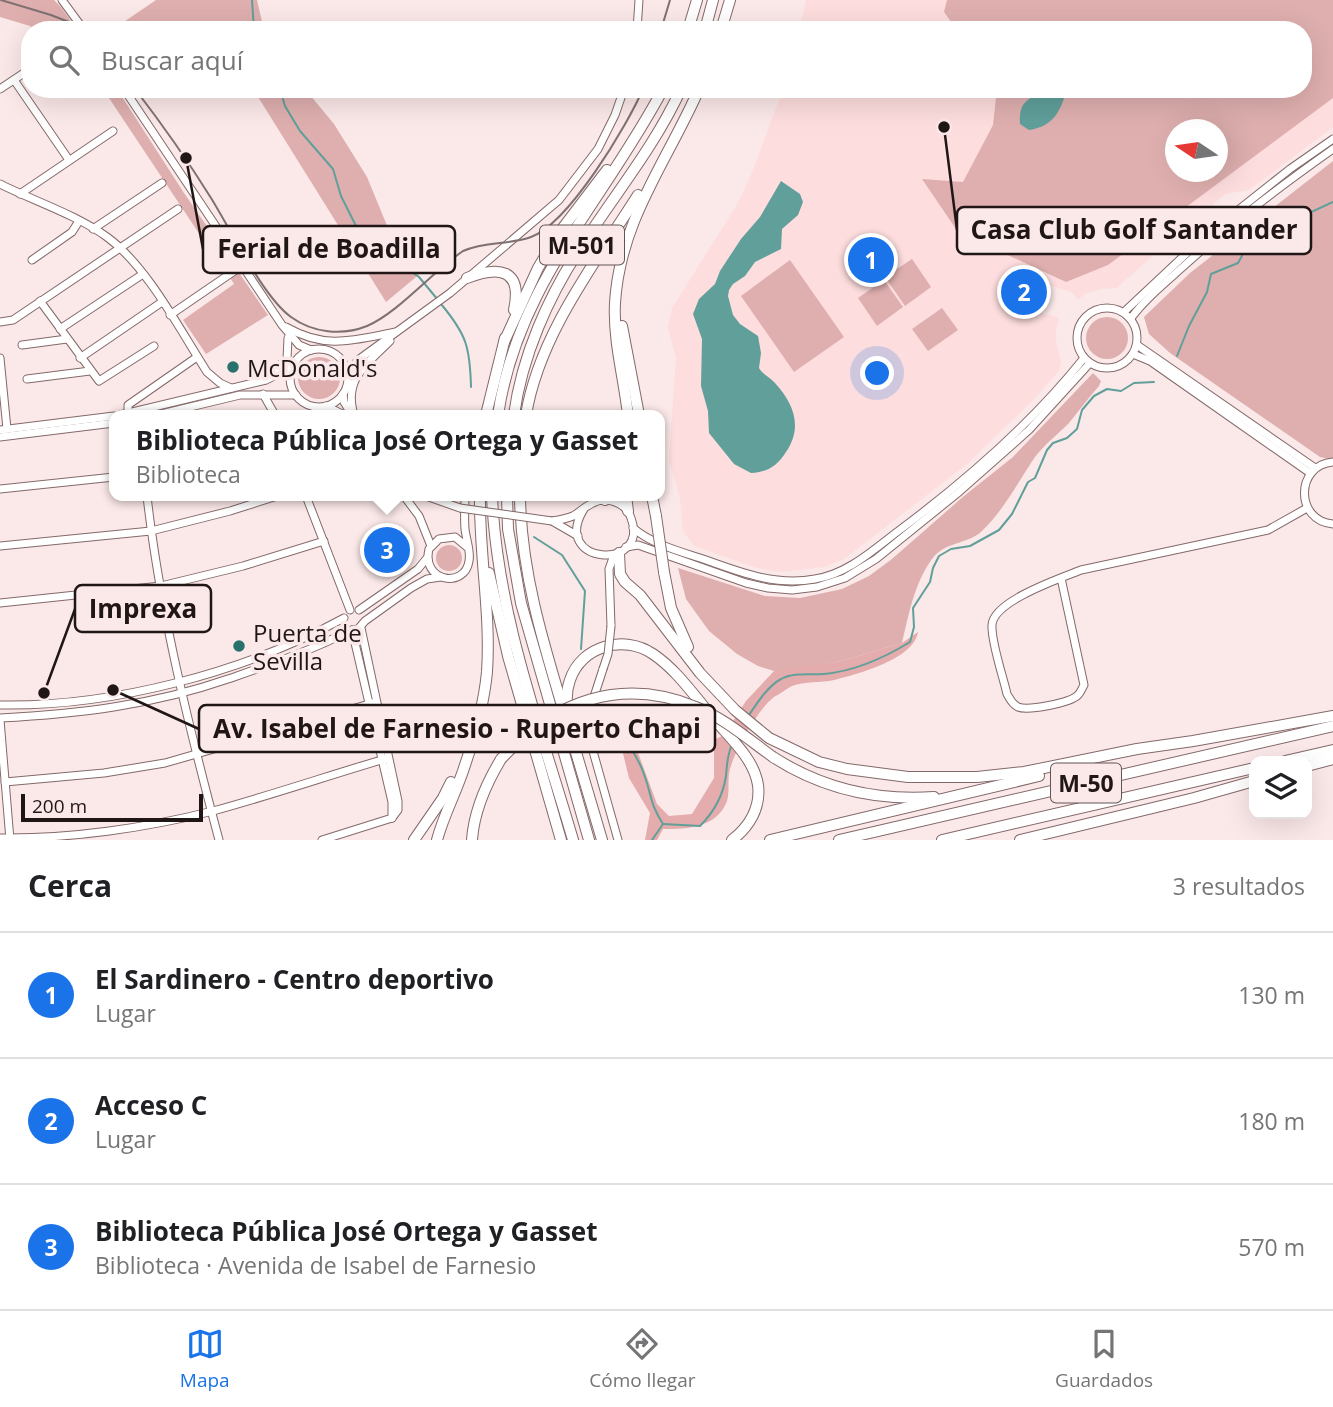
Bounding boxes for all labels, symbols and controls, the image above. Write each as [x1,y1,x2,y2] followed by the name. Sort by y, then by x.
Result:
[21,21,1312,98] search box
[45,41,83,79] icon: search
[101,42,243,78] text: Buscar aquí
[1165,119,1228,182] north arrow
[957,207,1311,254] callout: Casa Club Golf Santander
[971,211,1298,247] text: Casa Club Golf Santander
[203,226,455,273] callout: Ferial de Boadilla
[540,226,624,264] road number: M-501
[217,230,441,266] text: Ferial de Boadilla
[848,234,894,286] pin: 1
[1001,266,1047,318] pin: 2
[247,351,377,384] place label: McDonald's
[860,356,894,390] your location
[225,359,241,375] marker: McDonald's
[109,410,665,501] popup
[136,422,638,458] text: Biblioteca Pública José Ortega y Gasset
[136,458,241,490] text: Biblioteca
[364,524,410,576] pin: 3
[75,585,211,632] callout: Imprexa
[89,590,197,626] text: Imprexa
[253,616,362,677] place label: Puerta de Sevilla
[231,638,247,654] marker: Puerta de Sevilla
[199,705,715,752] callout: Av. Isabel de Farnesio - Ruperto Chapi
[213,710,701,746] text: Av. Isabel de Farnesio - Ruperto Chapi
[1249,756,1312,819] map controls
[1249,756,1312,819] button: layers
[1051,764,1121,803] road number: M-50
[21,791,203,823] scale bar
[32,793,87,819] text: 200 m
[28,865,112,906] text: Cerca
[1173,870,1305,902] text: 3 resultados
[95,961,494,997] text: El Sardinero - Centro deportivo
[44,979,58,1011] text: 1
[1238,979,1305,1011] text: 130 m
[95,997,156,1029] text: Lugar
[95,1087,207,1123] text: Acceso C
[44,1105,58,1137] text: 2
[1238,1105,1305,1137] text: 180 m
[95,1123,156,1155] text: Lugar
[95,1213,597,1249] text: Biblioteca Pública José Ortega y Gasset
[44,1231,58,1263] text: 3
[1238,1231,1305,1263] text: 570 m
[95,1249,536,1281] text: Biblioteca · Avenida de Isabel de Farnesio
[180,1325,230,1393] tab: Mapa
[589,1325,696,1393] tab: Cómo llegar
[1055,1325,1153,1393] tab: Guardados

